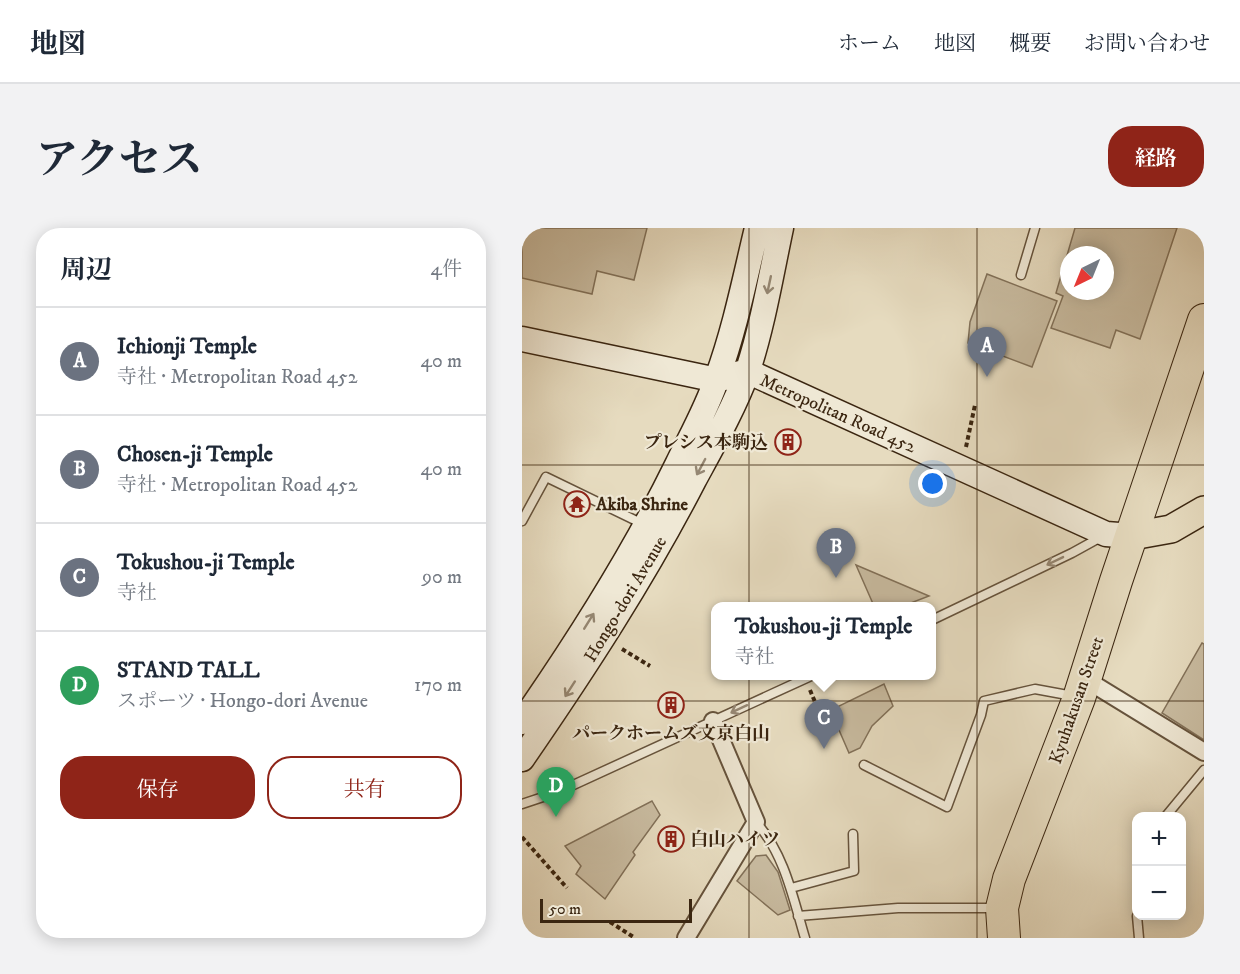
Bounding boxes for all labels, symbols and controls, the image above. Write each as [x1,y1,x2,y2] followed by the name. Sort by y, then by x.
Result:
[30,27,86,62] text: 地図
[838,31,901,57] text: ホーム
[934,31,976,57] text: 地図
[1009,31,1051,57] text: 概要
[1084,31,1210,57] text: お問い合わせ
[1108,126,1204,187] button: 経路
[36,135,203,187] text: アクセス
[1060,246,1114,300] north arrow
[60,254,112,287] text: 周辺
[430,257,462,282] text: 4件
[763,275,774,295] one-way arrow
[968,328,1006,377] pin: A
[117,333,257,360] text: Ichionji Temple
[73,349,86,374] text: A
[420,349,462,374] text: 40 m
[117,365,358,390] text: 寺社 · Metropolitan Road 452
[756,370,919,458] street label: Metropolitan Road 452
[773,427,803,457] building icon: プレシス本駒込
[644,432,768,454] place label: プレシス本駒込
[117,441,273,468] text: Chosen-ji Temple
[73,457,86,482] text: B
[420,457,462,482] text: 40 m
[695,458,707,475] one-way arrow
[918,469,947,498] your location
[117,473,358,498] text: 寺社 · Metropolitan Road 452
[562,489,592,519] temple icon: Akiba Shrine
[595,494,689,516] place label: Akiba Shrine
[816,528,856,578] pin: B
[580,533,672,666] street label: Hongo-dori Avenue
[117,549,295,576] text: Tokushou-ji Temple
[1046,556,1064,567] one-way arrow
[73,565,86,590] text: C
[422,565,462,590] text: 90 m
[117,581,157,606] text: 寺社
[711,602,936,680] popup
[584,613,596,630] one-way arrow
[735,613,912,640] text: Tokushou-ji Temple
[1045,634,1109,767] street label: Kyuhakusan Street
[735,645,775,670] text: 寺社
[117,657,260,684] text: STAND TALL
[72,673,87,698] text: D
[414,673,462,698] text: 170 m
[564,680,576,697] one-way arrow
[117,689,368,714] text: スポーツ · Hongo-dori Avenue
[656,690,686,720] building icon: パークホームズ文京白山
[804,700,844,749] pin: C
[730,704,749,715] one-way arrow
[572,723,770,745] place label: パークホームズ文京白山
[60,756,255,819] button: 保存
[267,756,462,819] button: 共有
[537,768,576,817] pin: D
[1132,812,1186,920] map controls
[1132,812,1186,866] button: +
[656,824,686,854] building icon: 白山ハイツ
[690,829,780,851] place label: 白山ハイツ
[1132,866,1186,920] button: −
[540,896,692,924] scale bar
[549,899,581,919] text: 50 m

